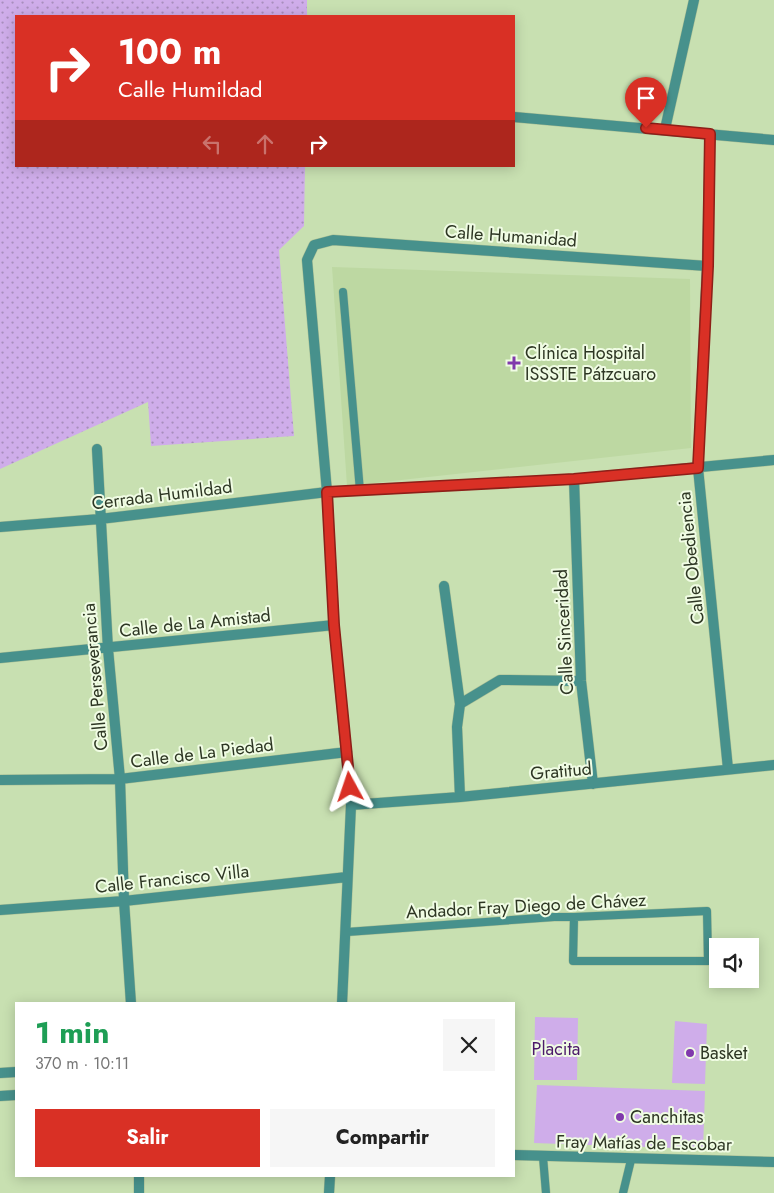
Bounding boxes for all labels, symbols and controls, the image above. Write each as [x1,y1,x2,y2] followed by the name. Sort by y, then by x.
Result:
[118,27,221,77] text: 100 m
[35,35,100,100] icon: right
[118,73,263,105] text: Calle Humildad
[625,77,667,128] pin
[632,84,660,112] icon: arrive
[198,130,226,158] icon: left
[251,130,279,158] icon: ahead
[304,130,332,158] icon: right
[444,218,578,254] street label: Calle Humanidad
[525,340,656,387] place label: Clínica Hospital ISSSTE Pátzcuaro
[507,356,521,370] marker: Clínica Hospital ISSSTE Pátzcuaro
[90,473,234,517] street label: Cerrada Humildad
[671,490,711,626] street label: Calle Obediencia
[548,568,580,696] street label: Calle Sinceridad
[76,602,114,752] street label: Calle Perseverancia
[118,602,272,644] street label: Calle de La Amistad
[129,731,275,775] street label: Calle de La Piedad
[529,755,593,787] street label: Gratitud
[323,760,375,812] position arrow
[94,858,250,900] street label: Calle Francisco Villa
[405,887,648,925] street label: Andador Fray Diego de Chávez
[709,938,759,988] map controls
[709,938,759,988] button: sound
[35,1011,109,1054] text: 1 min
[443,1019,495,1071] button: close
[532,1036,580,1062] park label: Placita
[700,1040,748,1066] place label: Basket
[684,1047,696,1059] marker: Basket
[35,1052,129,1075] text: 370 m · 10:11
[630,1104,703,1130] place label: Canchitas
[35,1109,260,1167] button: Salir
[270,1109,495,1167] button: Compartir
[614,1111,626,1123] marker: Canchitas
[556,1128,733,1158] street label: Fray Matías de Escobar

